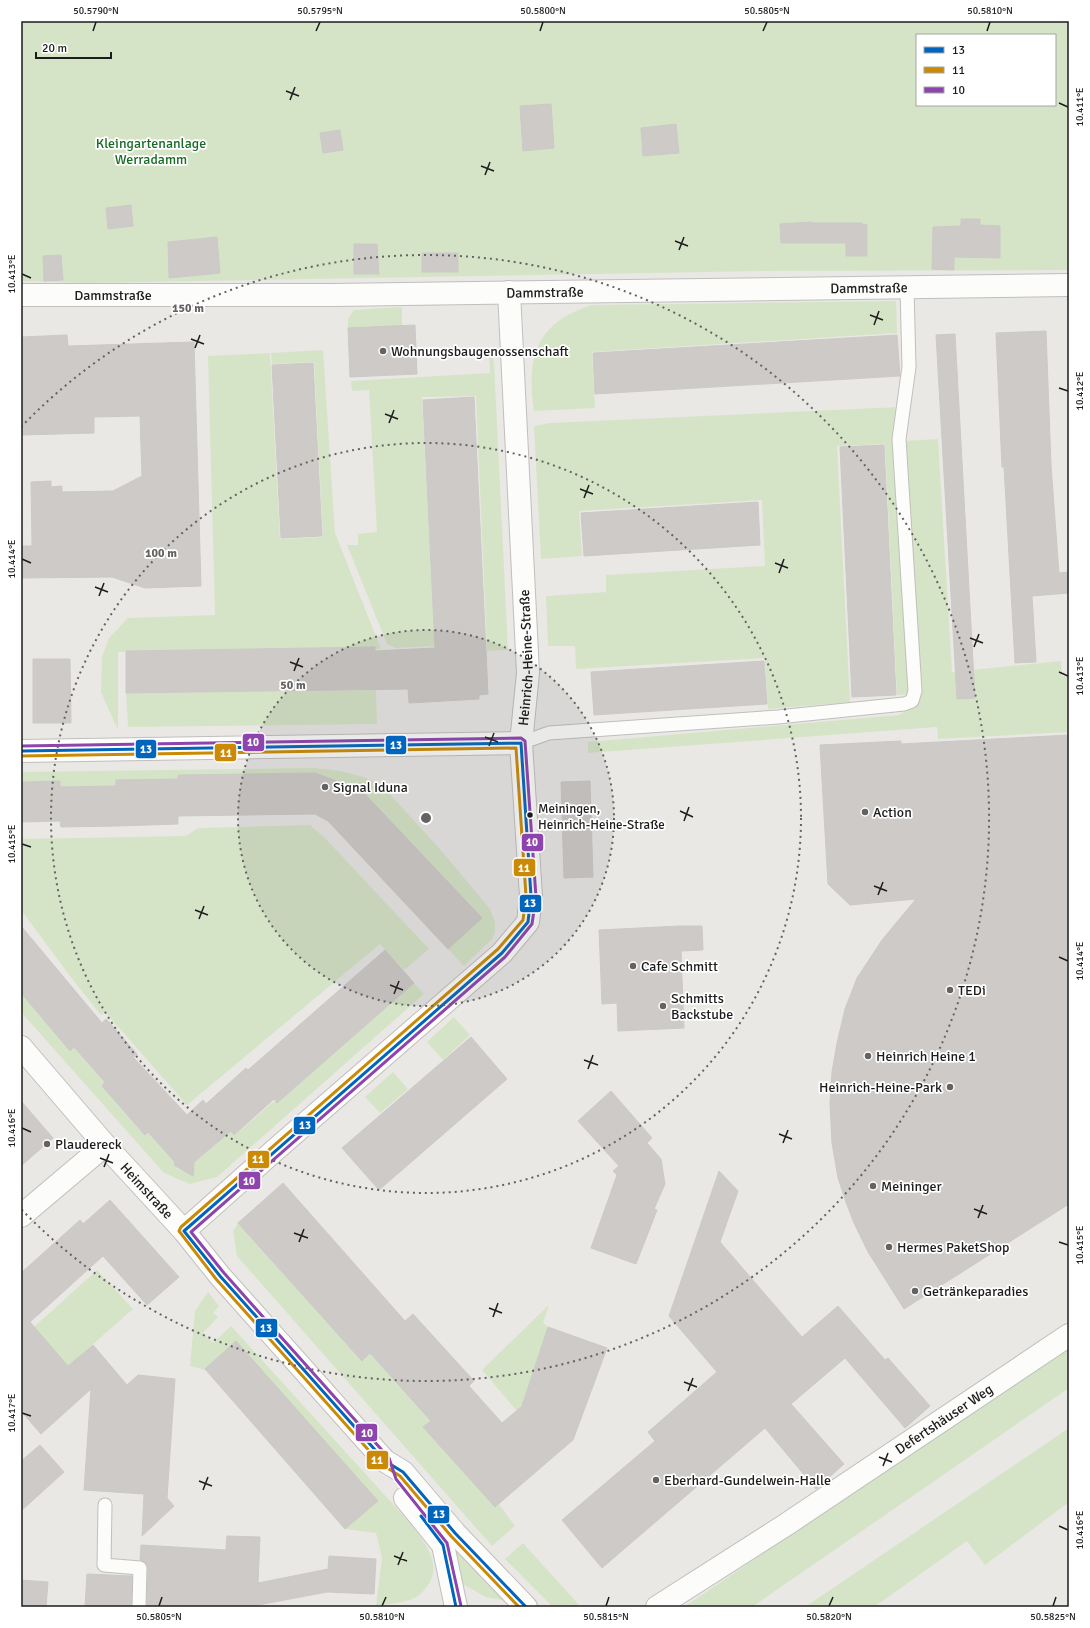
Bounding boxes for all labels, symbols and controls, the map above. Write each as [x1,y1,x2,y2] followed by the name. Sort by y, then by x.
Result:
[73,5,119,17] text: 50.5790°N
[297,5,343,17] text: 50.5795°N
[520,5,566,17] text: 50.5800°N
[744,5,790,17] text: 50.5805°N
[967,5,1013,17] text: 50.5810°N
[36,34,111,60] scale bar
[916,34,1056,106] legend
[42,41,67,56] text: 20 m
[952,43,965,58] text: 13
[952,63,965,78] text: 11
[952,83,965,98] text: 10
[1074,87,1086,127] text: 10.411°E
[96,135,206,168] park label: Kleingartenanlage Werradamm
[6,254,18,294] text: 10.413°E
[830,279,908,297] street label: Dammstraße
[506,284,584,302] street label: Dammstraße
[74,287,152,304] street label: Dammstraße
[172,301,204,316] text: 150 m
[391,343,569,360] place label: Wohnungsbaugenossenschaft
[378,346,388,356] marker: Wohnungsbaugenossenschaft
[1074,371,1086,411] text: 10.412°E
[6,539,18,579] text: 10.414°E
[145,546,177,561] text: 100 m
[515,589,537,727] street label: Heinrich-Heine-Straße
[1074,656,1086,696] text: 10.413°E
[280,678,306,693] text: 50 m
[242,733,265,752] line badge: 10
[385,735,407,755] line badge: 13
[247,736,259,749] text: 10
[135,739,157,759] line badge: 13
[390,739,402,752] text: 13
[140,743,152,756] text: 13
[214,743,237,762] line badge: 11
[220,747,232,760] text: 11
[333,779,408,796] place label: Signal Iduna
[320,782,330,792] marker: Signal Iduna
[538,801,665,833] place label: Meiningen, Heinrich-Heine-Straße
[873,804,912,821] place label: Action
[860,807,870,817] marker: Action
[525,810,535,820] marker: Meiningen, Heinrich-Heine-Straße
[419,811,433,825] centre of rings
[6,824,18,864] text: 10.415°E
[521,833,544,852] line badge: 10
[526,836,538,849] text: 10
[513,858,536,877] line badge: 11
[518,862,530,875] text: 11
[519,894,542,913] line badge: 13
[524,897,536,910] text: 13
[1074,941,1086,981] text: 10.414°E
[641,958,718,975] place label: Cafe Schmitt
[628,961,638,971] marker: Cafe Schmitt
[958,982,986,999] place label: TEDi
[945,985,955,995] marker: TEDi
[671,990,733,1023] place label: Schmitts Backstube
[658,1001,668,1011] marker: Schmitts Backstube
[876,1048,976,1065] place label: Heinrich Heine 1
[863,1051,873,1061] marker: Heinrich Heine 1
[819,1079,942,1096] place label: Heinrich-Heine-Park
[945,1082,955,1092] marker: Heinrich-Heine-Park
[6,1108,18,1148] text: 10.416°E
[293,1116,316,1135] line badge: 13
[299,1119,311,1132] text: 13
[55,1136,122,1153] place label: Plaudereck
[42,1139,52,1149] marker: Plaudereck
[247,1150,270,1169] line badge: 11
[252,1153,264,1166] text: 11
[116,1159,177,1223] street label: Heimstraße
[238,1171,261,1190] line badge: 10
[243,1175,255,1188] text: 10
[881,1178,943,1195] place label: Meininger
[868,1181,878,1191] marker: Meininger
[1074,1225,1086,1265] text: 10.415°E
[897,1239,1009,1256] place label: Hermes PaketShop
[884,1242,894,1252] marker: Hermes PaketShop
[923,1283,1028,1300] place label: Getränkeparadies
[910,1286,920,1296] marker: Getränkeparadies
[255,1318,278,1338] line badge: 13
[260,1322,272,1335] text: 13
[892,1381,996,1458] street label: Defertshäuser Weg
[6,1393,18,1433] text: 10.417°E
[355,1423,378,1442] line badge: 10
[361,1427,373,1440] text: 10
[366,1450,389,1470] line badge: 11
[371,1454,383,1467] text: 11
[664,1472,831,1489] place label: Eberhard-Gundelwein-Halle
[651,1475,661,1485] marker: Eberhard-Gundelwein-Halle
[427,1505,450,1524] line badge: 13
[433,1508,445,1521] text: 13
[1074,1510,1086,1550] text: 10.416°E
[136,1611,182,1623] text: 50.5805°N
[359,1611,405,1623] text: 50.5810°N
[583,1611,629,1623] text: 50.5815°N
[806,1611,852,1623] text: 50.5820°N
[1030,1611,1076,1623] text: 50.5825°N

